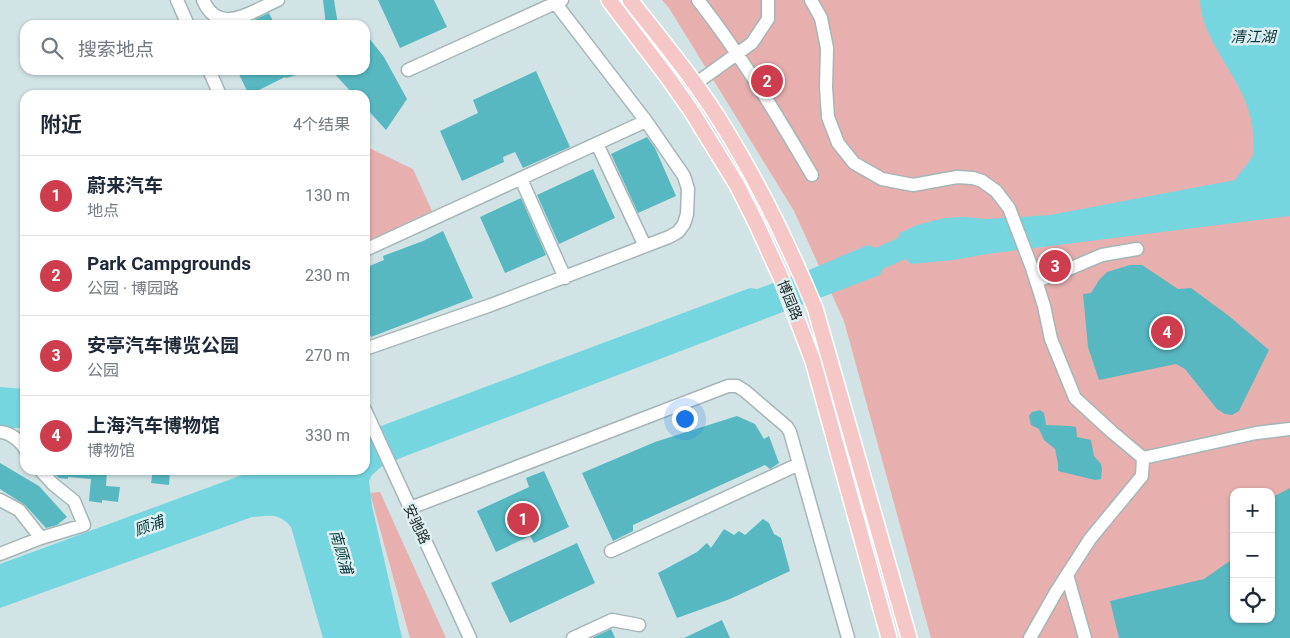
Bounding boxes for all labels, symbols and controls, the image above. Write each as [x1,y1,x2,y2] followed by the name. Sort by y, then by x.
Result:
[20,20,370,75] search box
[1230,28,1277,46] water label: 清江湖
[38,34,66,62] icon: search
[78,38,154,61] text: 搜索地点
[751,62,783,100] pin: 2
[40,113,82,137] text: 附近
[293,115,350,134] text: 4个结果
[87,174,163,197] text: 蔚来汽车
[51,186,61,205] text: 1
[305,186,350,205] text: 130 m
[87,201,119,220] text: 地点
[1039,247,1071,285] pin: 3
[87,252,251,275] text: Park Campgrounds
[51,266,61,285] text: 2
[305,266,350,285] text: 230 m
[775,278,805,322] street label: 博园路
[87,279,179,298] text: 公园 · 博园路
[1151,313,1183,351] pin: 4
[87,334,239,357] text: 安亭汽车博览公园
[51,346,61,365] text: 3
[305,346,350,365] text: 270 m
[87,361,119,380] text: 公园
[672,406,698,432] your location
[87,414,220,437] text: 上海汽车博物馆
[51,426,61,445] text: 4
[305,426,350,445] text: 330 m
[87,441,135,460] text: 博物馆
[1230,488,1275,623] map controls
[1230,488,1275,533] button: +
[507,500,539,538] pin: 1
[401,502,433,546] street label: 安驰路
[132,512,168,540] water label: 顾浦
[326,528,356,578] water label: 南顾浦
[1230,533,1275,578] button: −
[1230,578,1275,623] button: locate

